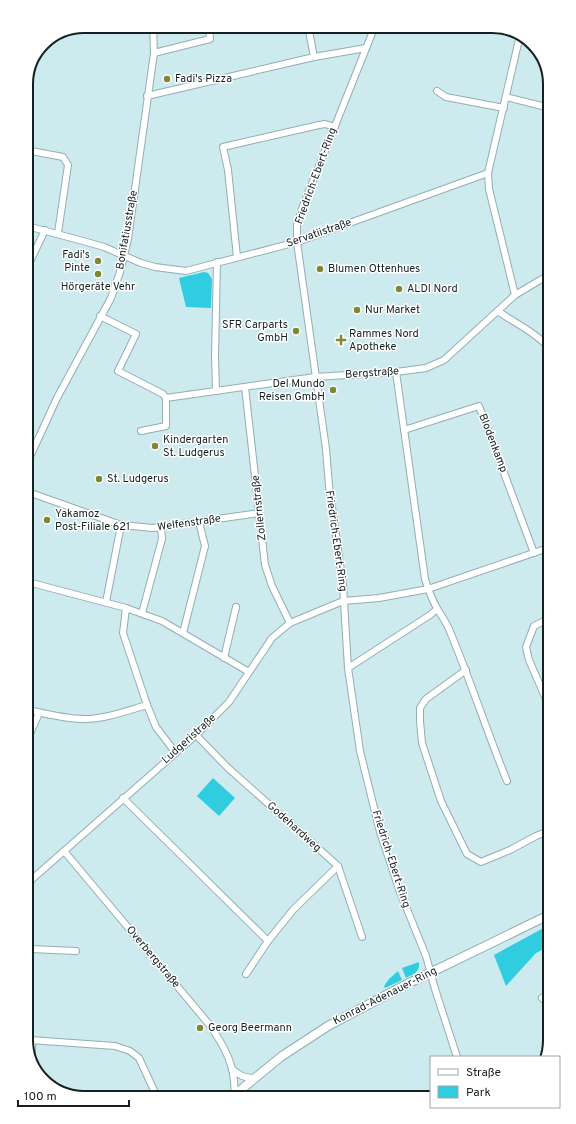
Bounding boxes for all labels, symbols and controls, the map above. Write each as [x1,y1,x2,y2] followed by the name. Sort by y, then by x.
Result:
[175,72,232,86] place label: Fadi's Pizza
[162,74,172,84] marker: Fadi's Pizza
[292,126,340,226] street label: Friedrich-Ebert-Ring
[113,189,141,271] street label: Bonifatiusstraße
[285,215,353,251] street label: Servatiistraße
[62,248,90,275] place label: Fadi's Pinte
[93,256,103,266] marker: Fadi's Pinte
[328,262,420,276] place label: Blumen Ottenhues
[315,264,325,274] marker: Blumen Ottenhues
[93,269,103,279] marker: Hörgeräte Vehr
[61,280,136,294] place label: Hörgeräte Vehr
[407,282,458,296] place label: ALDI Nord
[394,284,404,294] marker: ALDI Nord
[365,303,420,317] place label: Nur Market
[352,305,362,315] marker: Nur Market
[222,318,288,345] place label: SFR Carparts GmbH
[291,326,301,336] marker: SFR Carparts GmbH
[349,327,419,354] place label: Rammes Nord Apotheke
[336,335,346,345] marker: Rammes Nord Apotheke
[344,364,400,382] street label: Bergstraße
[259,377,325,404] place label: Del Mundo Reisen GmbH
[328,385,338,395] marker: Del Mundo Reisen GmbH
[475,412,511,474] street label: Blodenkamp
[163,433,229,460] place label: Kindergarten St. Ludgerus
[150,441,160,451] marker: Kindergarten St. Ludgerus
[107,472,169,486] place label: St. Ludgerus
[94,474,104,484] marker: St. Ludgerus
[249,474,269,541] street label: Zollernstraße
[322,490,350,592] street label: Friedrich-Ebert-Ring
[55,507,130,534] place label: Yakamoz Post-Filiale 621
[156,512,222,534] street label: Welfenstraße
[42,515,52,525] marker: Yakamoz Post-Filiale 621
[159,711,219,767] street label: Ludgeristraße
[264,799,324,855] street label: Godehardweg
[369,808,413,910] street label: Friedrich-Ebert-Ring
[123,923,183,991] street label: Overbergstraße
[331,964,439,1028] street label: Konrad-Adenauer-Ring
[208,1021,292,1035] place label: Georg Beermann
[195,1023,205,1033] marker: Georg Beermann
[430,1056,560,1108] legend
[466,1065,501,1081] text: Straße
[18,1082,129,1108] scale bar
[466,1085,491,1101] text: Park
[24,1089,57,1105] text: 100 m

